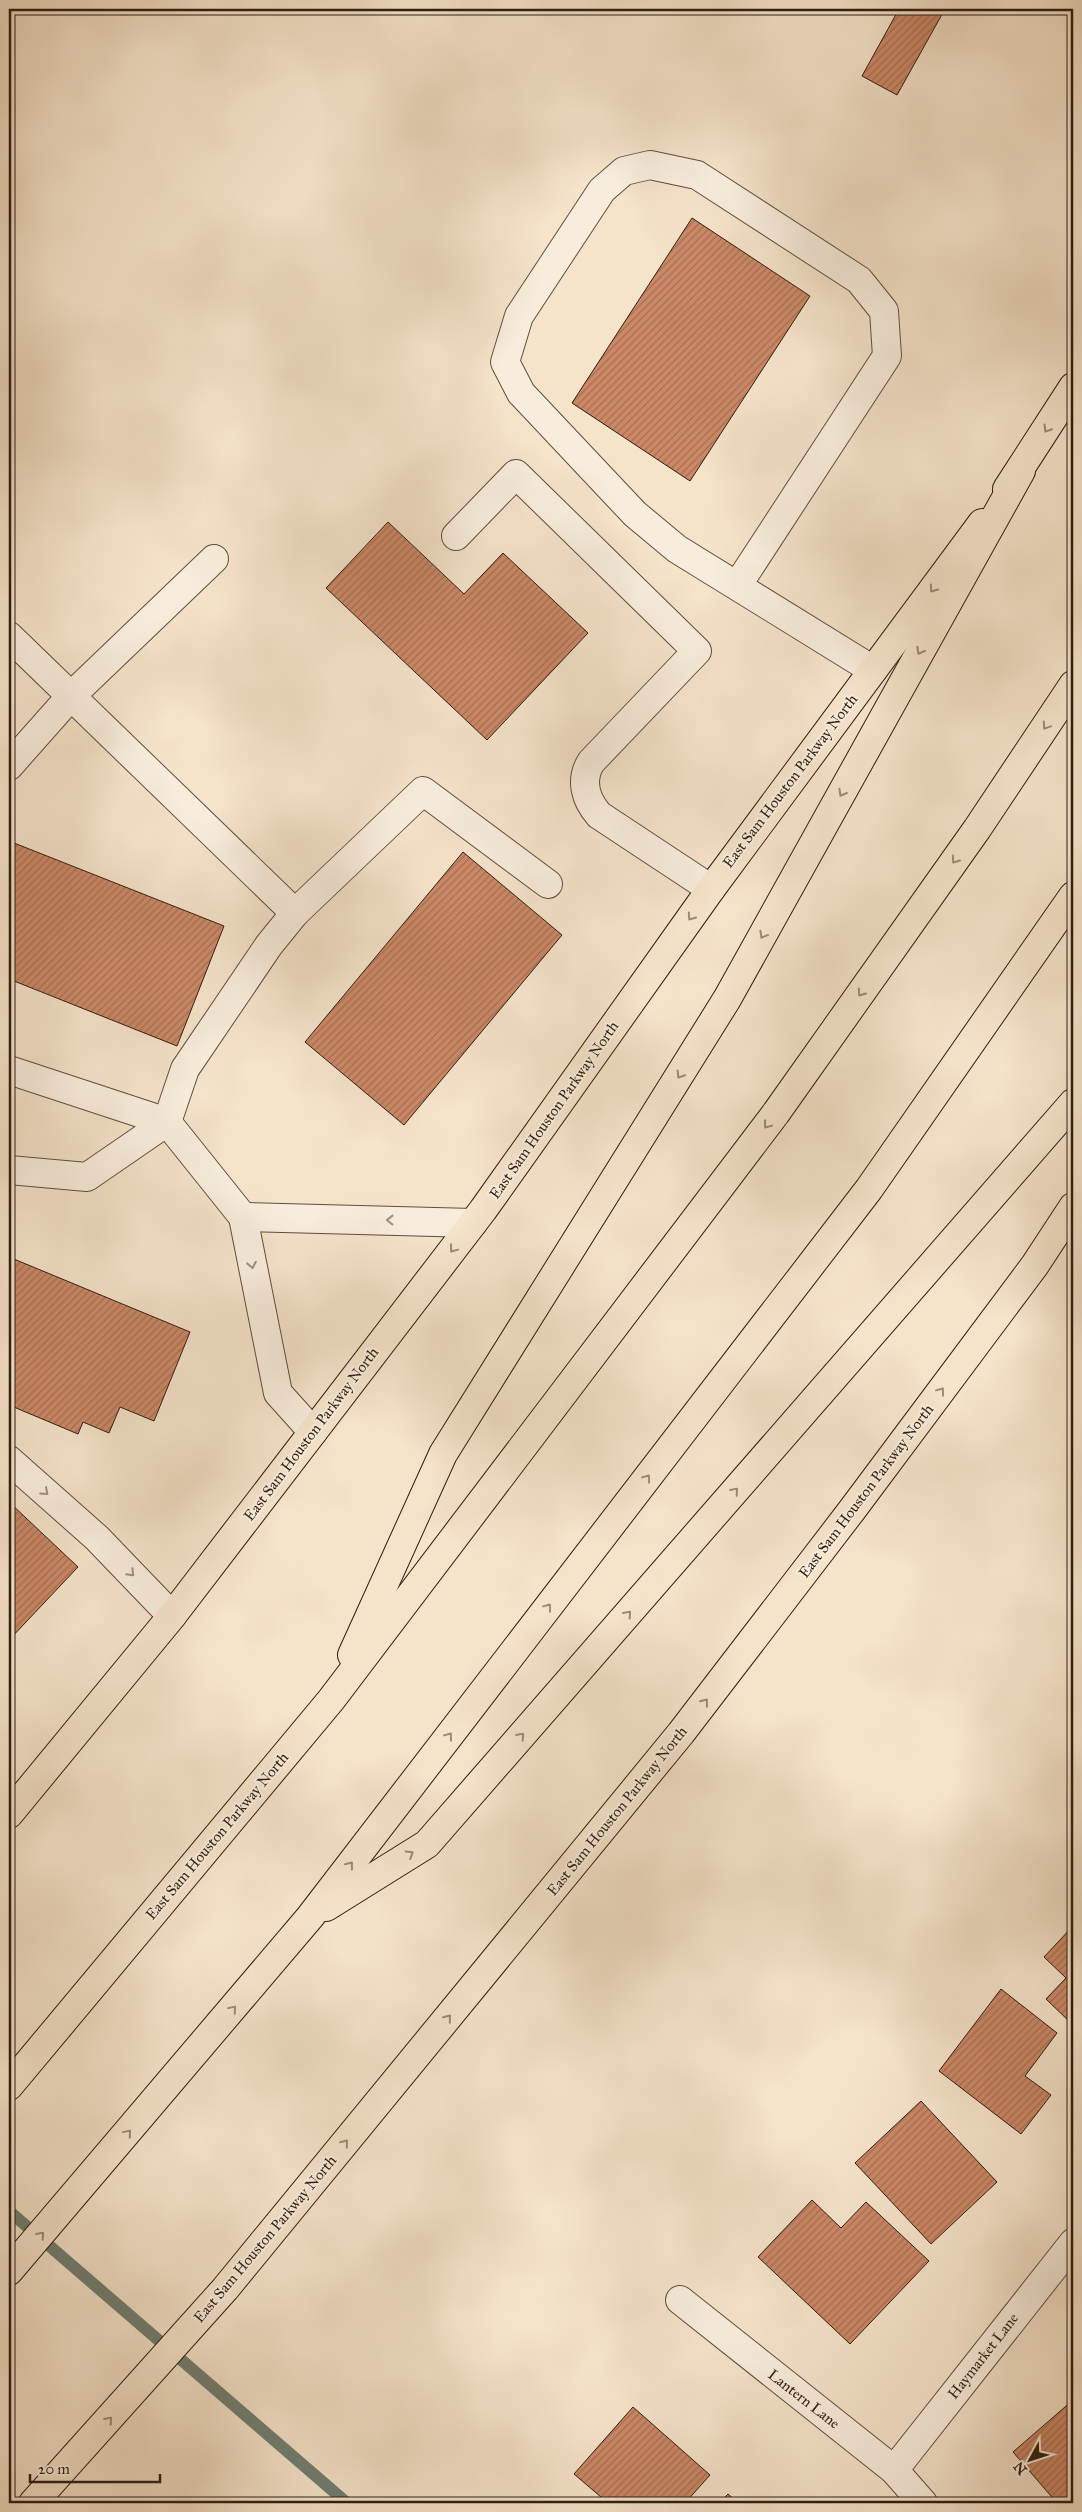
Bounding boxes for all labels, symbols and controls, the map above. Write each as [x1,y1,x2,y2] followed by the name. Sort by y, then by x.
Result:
[1044,423,1053,432] one-way arrow
[930,583,939,593] one-way arrow
[917,646,927,655] one-way arrow
[719,690,862,871] street label: East Sam Houston Parkway North
[1043,720,1052,730] one-way arrow
[838,788,848,797] one-way arrow
[952,854,961,864] one-way arrow
[688,911,697,921] one-way arrow
[759,930,769,939] one-way arrow
[858,987,867,997] one-way arrow
[486,1017,623,1202] street label: East Sam Houston Parkway North
[676,1069,686,1078] one-way arrow
[764,1119,772,1128] one-way arrow
[385,1215,393,1226] one-way arrow
[450,1243,459,1252] one-way arrow
[247,1260,257,1269] one-way arrow
[240,1343,383,1524] street label: East Sam Houston Parkway North
[935,1387,944,1397] one-way arrow
[795,1400,938,1581] street label: East Sam Houston Parkway North
[642,1475,650,1484] one-way arrow
[40,1487,49,1496] one-way arrow
[729,1488,738,1497] one-way arrow
[125,1568,134,1577] one-way arrow
[543,1604,551,1613] one-way arrow
[622,1610,631,1619] one-way arrow
[699,1698,708,1708] one-way arrow
[543,1722,691,1899] street label: East Sam Houston Parkway North
[444,1733,452,1742] one-way arrow
[515,1733,524,1742] one-way arrow
[142,1748,293,1923] street label: East Sam Houston Parkway North
[405,1851,414,1861] one-way arrow
[345,1862,353,1871] one-way arrow
[227,2005,236,2014] one-way arrow
[443,2015,451,2024] one-way arrow
[123,2129,132,2138] one-way arrow
[339,2140,347,2149] one-way arrow
[190,2151,341,2326] street label: East Sam Houston Parkway North
[35,2231,44,2240] one-way arrow
[944,2309,1022,2403] street label: Haymarket Lane
[765,2366,843,2432] street label: Lantern Lane
[103,2417,112,2426] one-way arrow
[1004,2434,1054,2484] north arrow
[30,2452,160,2484] scale bar
[1010,2458,1031,2478] text: N
[38,2460,70,2478] text: 20 m

